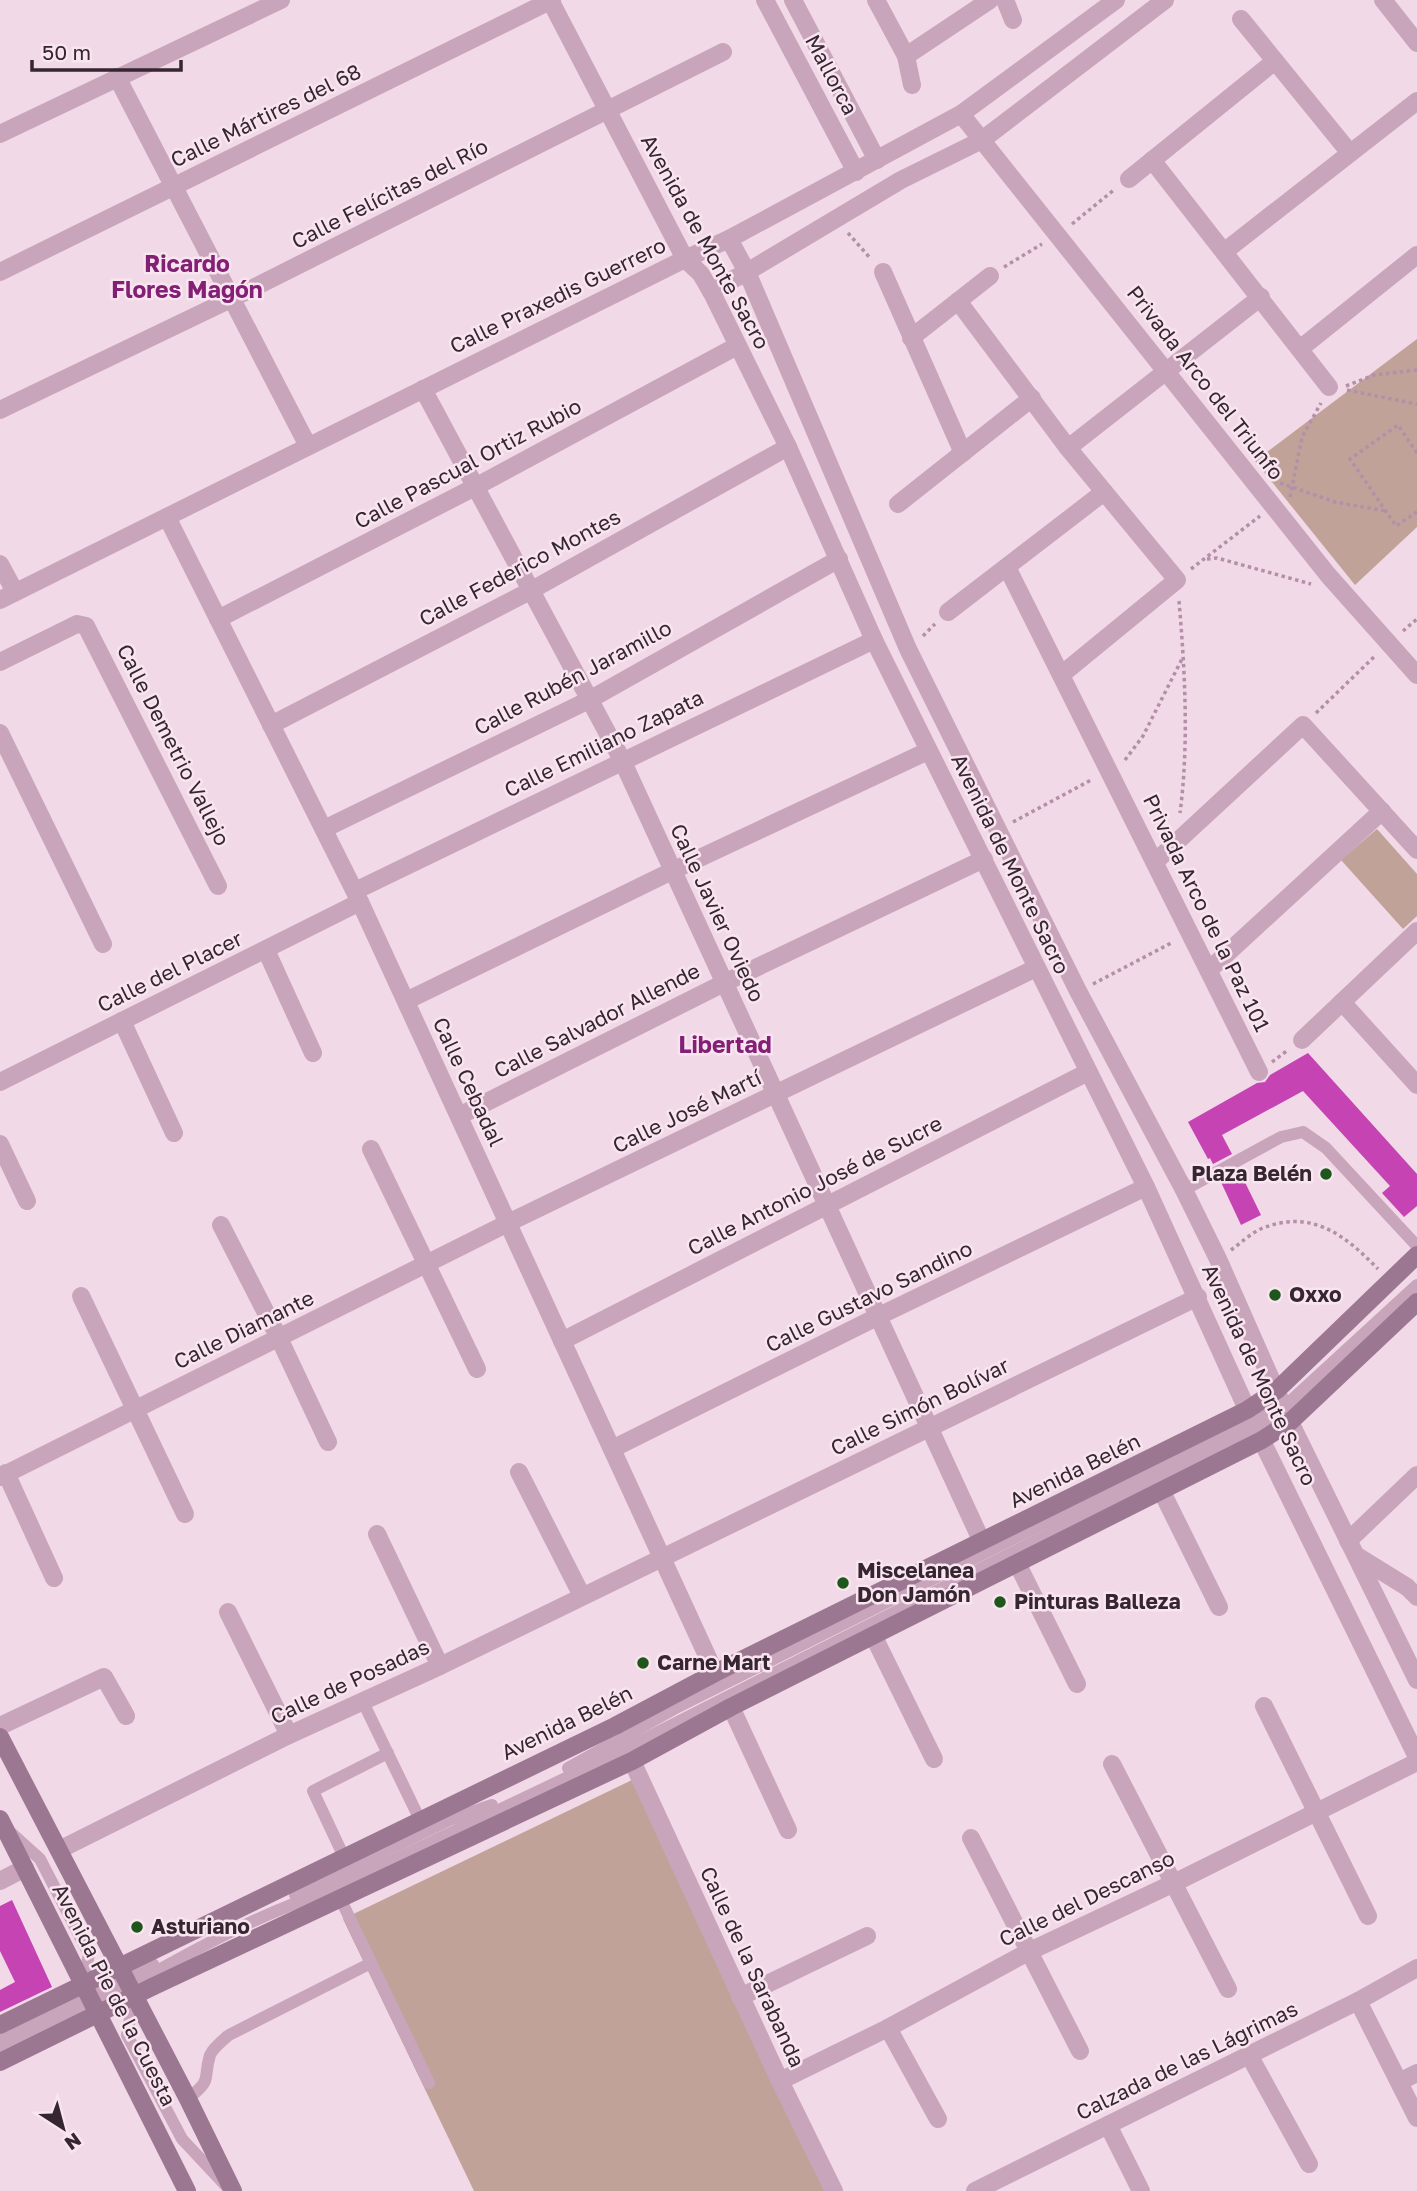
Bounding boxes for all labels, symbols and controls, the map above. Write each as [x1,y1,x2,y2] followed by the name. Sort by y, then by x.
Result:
[32,28,180,72] scale bar
[800,30,864,119] street label: Mallorca
[42,39,91,65] text: 50 m
[166,58,365,172] street label: Calle Mártires del 68
[636,129,776,354] street label: Avenida de Monte Sacro
[287,132,492,254] street label: Calle Felícitas del Río
[445,231,670,359] street label: Calle Praxedis Guerrero
[111,249,263,303] district label: Ricardo Flores Magón
[1122,280,1290,485] street label: Privada Arco del Triunfo
[350,392,585,534] street label: Calle Pascual Ortiz Rubio
[414,503,625,631] street label: Calle Federico Montes
[469,614,676,740] street label: Calle Rubén Jaramillo
[112,639,236,850] street label: Calle Demetrio Vallejo
[500,684,707,803] street label: Calle Emiliano Zapata
[946,749,1076,978] street label: Avenida de Monte Sacro
[1138,790,1276,1036] street label: Privada Arco de la Paz 101
[665,819,771,1006] street label: Calle Javier Oviedo
[93,925,246,1017] street label: Calle del Placer
[489,957,704,1083] street label: Calle Salvador Allende
[428,1013,510,1150] street label: Calle Cebadal
[678,1030,772,1058] district label: Libertad
[608,1063,766,1158] street label: Calle José Martí
[683,1110,946,1261] street label: Calle Antonio José de Sucre
[1191,1160,1312,1186] place label: Plaza Belén
[1318,1166,1334,1182] marker: Plaza Belén
[761,1235,976,1357] street label: Calle Gustavo Sandino
[1197,1260,1323,1490] street label: Avenida de Monte Sacro
[1289,1281,1342,1307] place label: Oxxo
[169,1284,318,1374] street label: Calle Diamante
[1267,1287,1283,1303] marker: Oxxo
[826,1352,1013,1461] street label: Calle Simón Bolívar
[1005,1427,1144,1513] street label: Avenida Belén
[857,1557,974,1607] place label: Miscelanea Don Jamón
[835,1575,851,1591] marker: Miscelanea Don Jamón
[1014,1588,1181,1614] place label: Pinturas Balleza
[992,1594,1008,1610] marker: Pinturas Balleza
[266,1633,433,1729] street label: Calle de Posadas
[657,1649,771,1675] place label: Carne Mart
[635,1655,651,1671] marker: Carne Mart
[497,1679,636,1765] street label: Avenida Belén
[995,1844,1178,1952] street label: Calle del Descanso
[695,1862,811,2071] street label: Calle de la Sarabanda
[47,1879,182,2110] street label: Avenida Pie de la Cuesta
[151,1913,250,1939] place label: Asturiano
[129,1919,145,1935] marker: Asturiano
[1071,1995,1302,2125] street label: Calzada de las Lágrimas
[28,2093,98,2163] north arrow
[61,2129,86,2156] text: N

